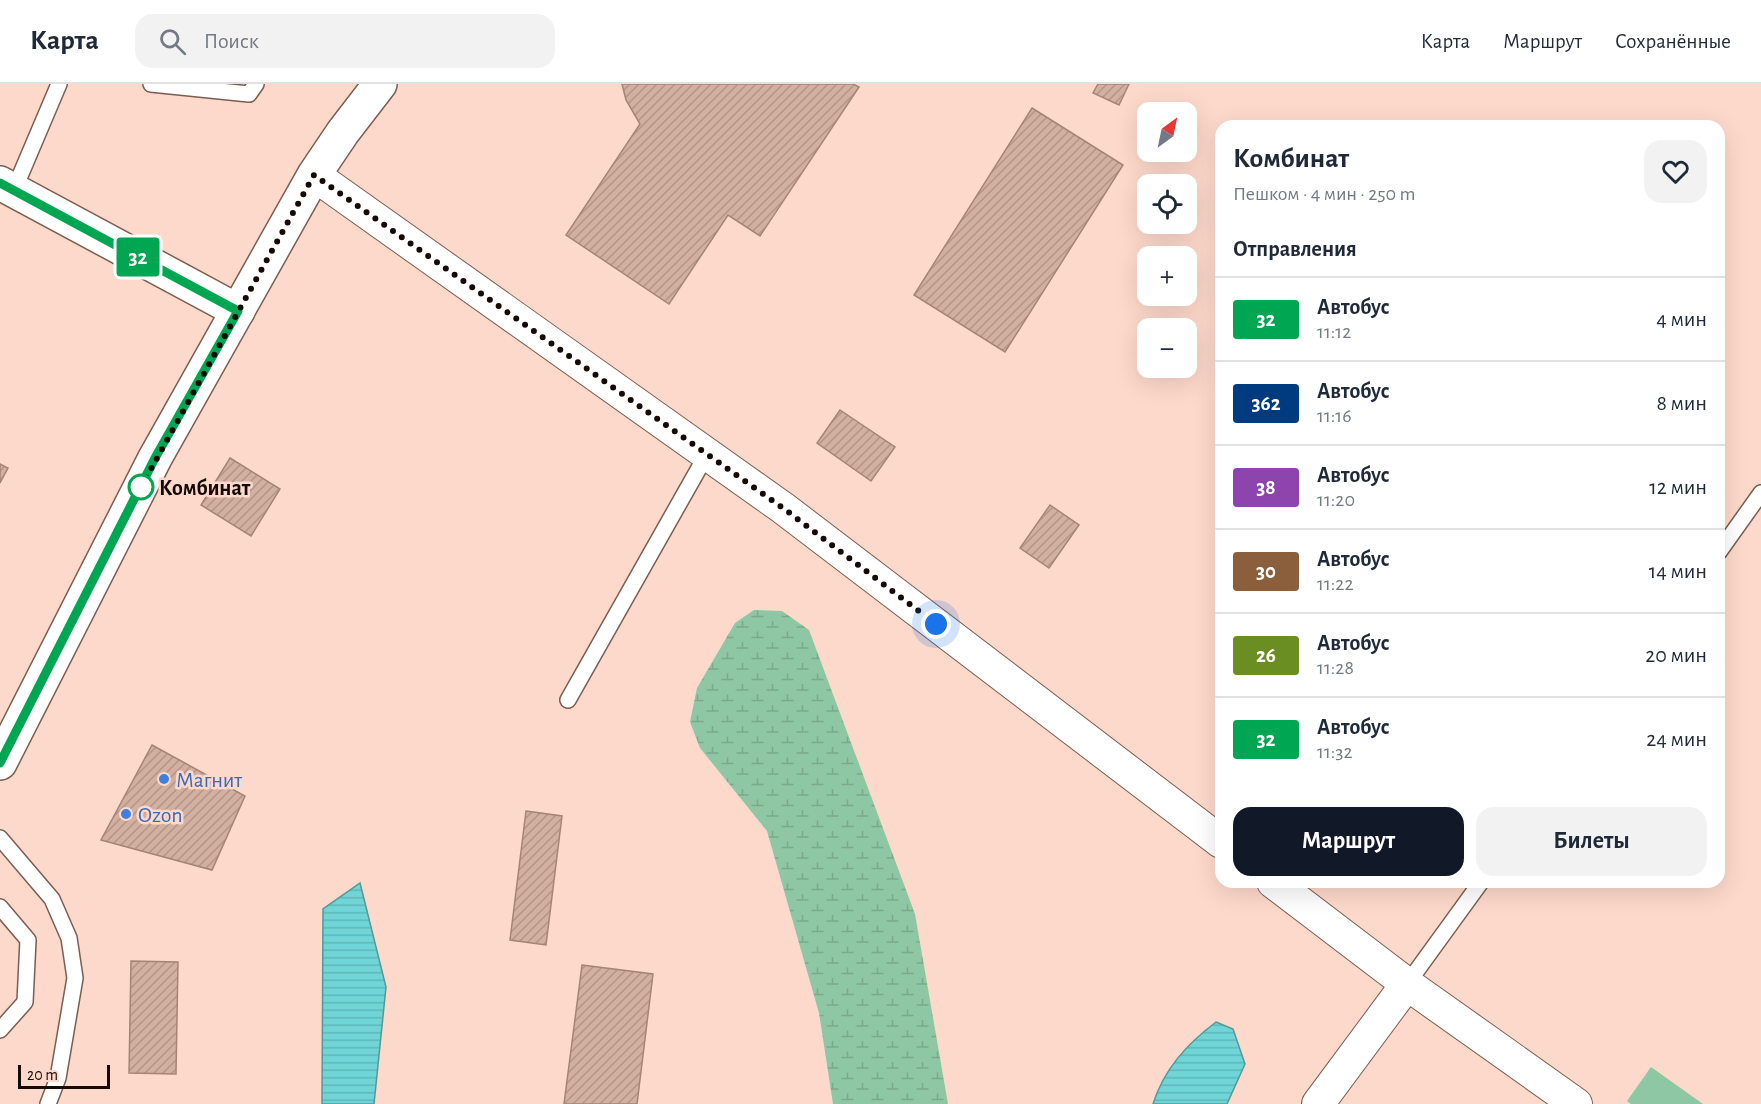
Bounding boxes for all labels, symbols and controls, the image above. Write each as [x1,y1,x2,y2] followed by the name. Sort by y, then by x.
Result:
[135,14,555,68] search box
[156,25,189,58] icon: search
[30,27,99,55] text: Карта
[204,30,259,52] text: Поиск
[1421,31,1470,52] text: Карта
[1503,31,1582,52] text: Маршрут
[1615,31,1731,52] text: Сохранённые
[1137,102,1197,162] north arrow
[1137,102,1197,378] map controls
[1644,140,1707,203] button: heart
[1233,145,1349,173] text: Комбинат
[1137,174,1197,234] button: locate
[1233,184,1415,204] text: Пешком · 4 мин · 250 m
[111,238,165,276] line badge: 32
[1233,238,1357,260] text: Отправления
[1137,246,1197,306] button: +
[129,247,147,268] text: 32
[1317,296,1390,318] text: Автобус
[1656,308,1707,330] text: 4 мин
[1257,309,1275,330] text: 32
[1137,318,1197,378] button: −
[1317,322,1351,342] text: 11:12
[1317,380,1390,402] text: Автобус
[1656,392,1707,414] text: 8 мин
[1251,393,1281,414] text: 362
[1317,406,1352,426] text: 11:16
[1317,464,1390,486] text: Автобус
[128,474,154,500] marker: Комбинат
[1649,476,1707,498] text: 12 мин
[159,477,251,499] place label: Комбинат
[1256,477,1276,498] text: 38
[1317,490,1355,510] text: 11:20
[1317,548,1390,570] text: Автобус
[1649,560,1707,582] text: 14 мин
[1256,561,1276,582] text: 30
[1317,574,1354,594] text: 11:22
[921,609,951,639] your location
[1317,632,1390,654] text: Автобус
[1645,644,1707,666] text: 20 мин
[1256,645,1276,666] text: 26
[1317,658,1354,678] text: 11:28
[1317,716,1390,738] text: Автобус
[1646,728,1707,750] text: 24 мин
[1257,729,1275,750] text: 32
[1317,742,1353,762] text: 11:32
[176,769,243,791] place label: Магнит
[157,772,171,786] marker: Магнит
[138,804,183,826] place label: Ozon
[119,807,133,821] marker: Ozon
[1233,807,1464,876] button: Маршрут
[1476,807,1707,876] button: Билеты
[18,1062,110,1090] scale bar
[27,1067,58,1083] text: 20 m

